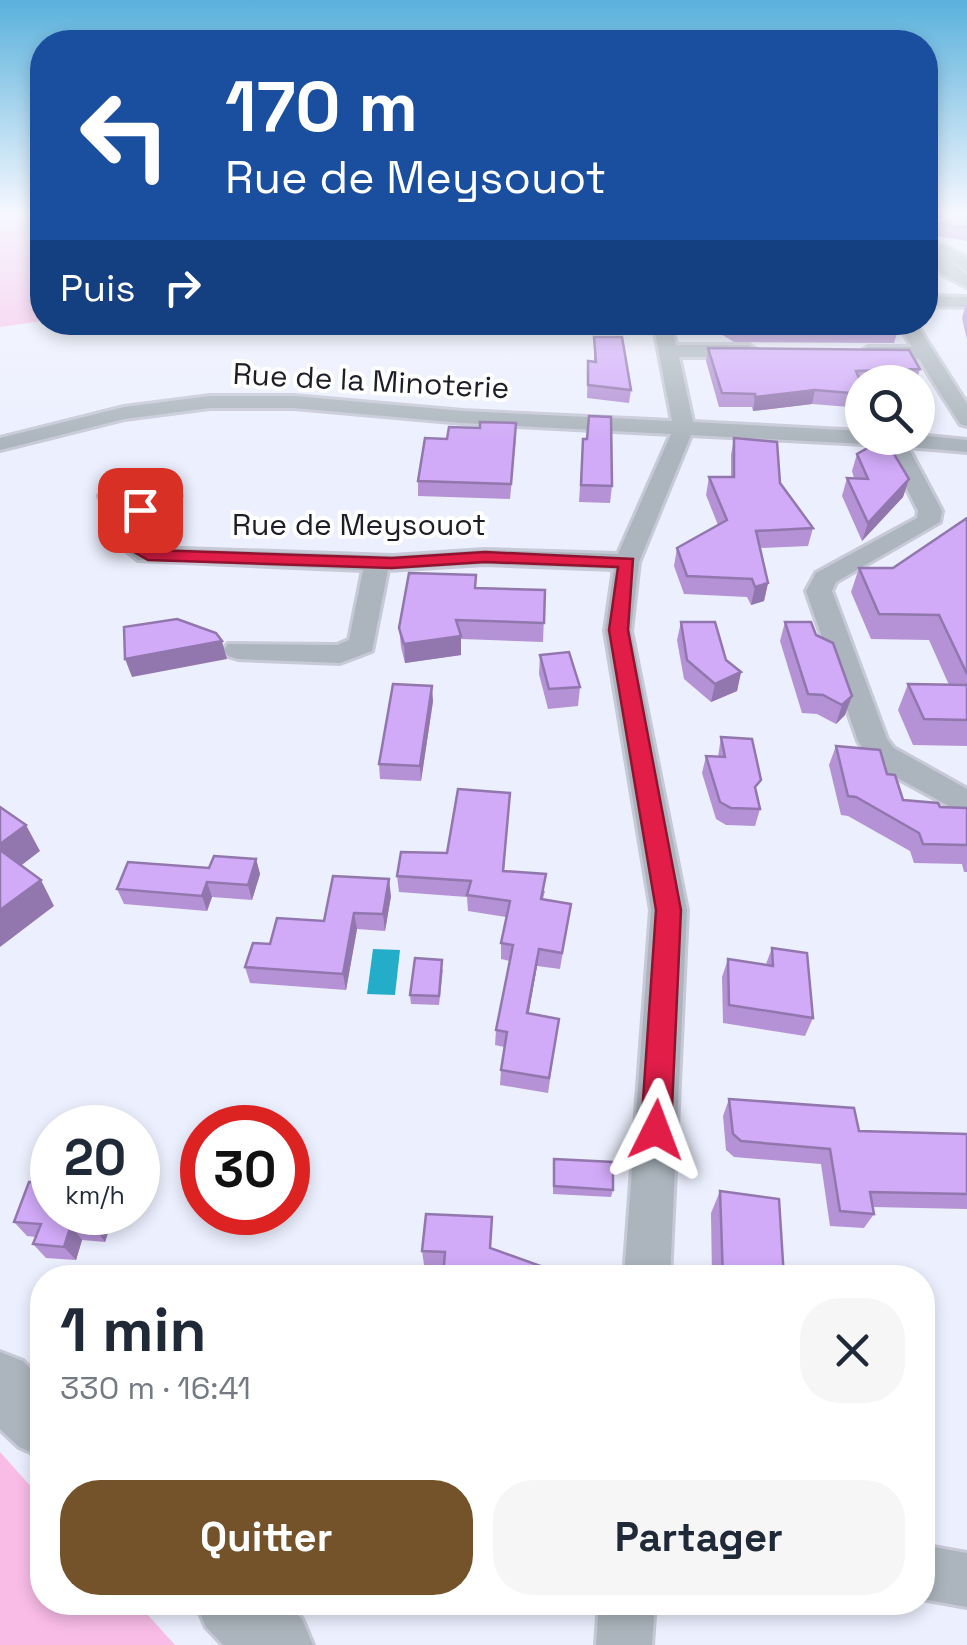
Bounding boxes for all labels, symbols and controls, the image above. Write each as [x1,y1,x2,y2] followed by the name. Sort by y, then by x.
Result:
[225,62,418,151] text: 170 m
[60,70,190,200] icon: left
[225,149,606,206] text: Rue de Meysouot
[155,260,210,315] icon: right
[60,264,135,312] text: Puis
[232,354,510,407] street label: Rue de la Minoterie
[845,365,935,455] map controls
[845,365,935,455] button: search
[98,468,183,553] pin
[113,483,168,538] icon: arrive
[232,505,486,544] street label: Rue de Meysouot
[604,1078,708,1182] position arrow
[180,1105,310,1235] speed limit sign: 30
[64,1126,126,1190] text: 20
[65,1179,125,1211] text: km/h
[60,1292,207,1369] text: 1 min
[800,1298,905,1403] button: close
[60,1368,251,1408] text: 330 m · 16:41
[60,1480,473,1595] button: Quitter
[493,1480,905,1595] button: Partager

